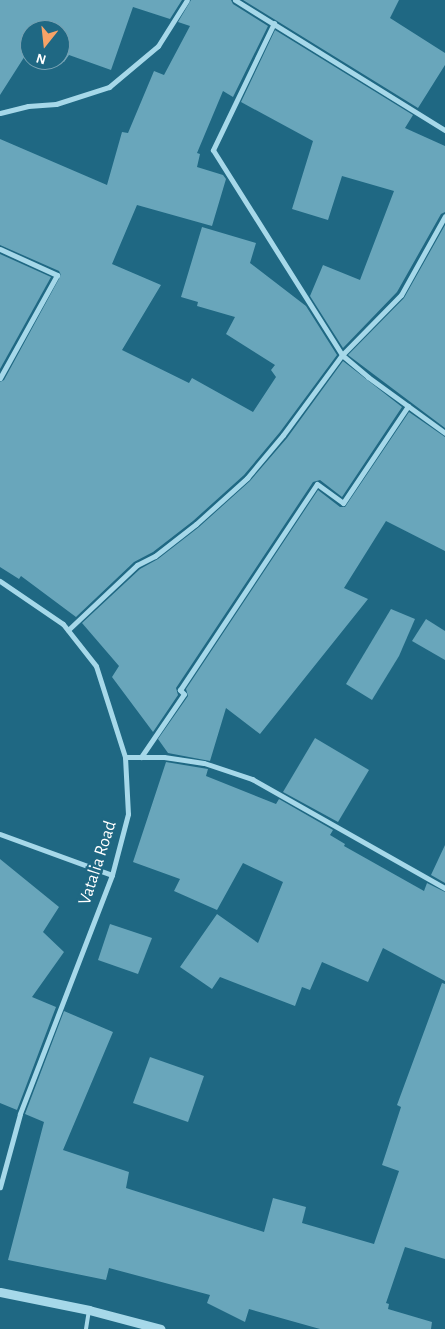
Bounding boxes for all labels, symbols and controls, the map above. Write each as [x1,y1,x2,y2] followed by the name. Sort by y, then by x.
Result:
[20,20,70,70] north arrow
[35,50,48,67] text: N
[74,818,122,908] street label: Vatalia Road

